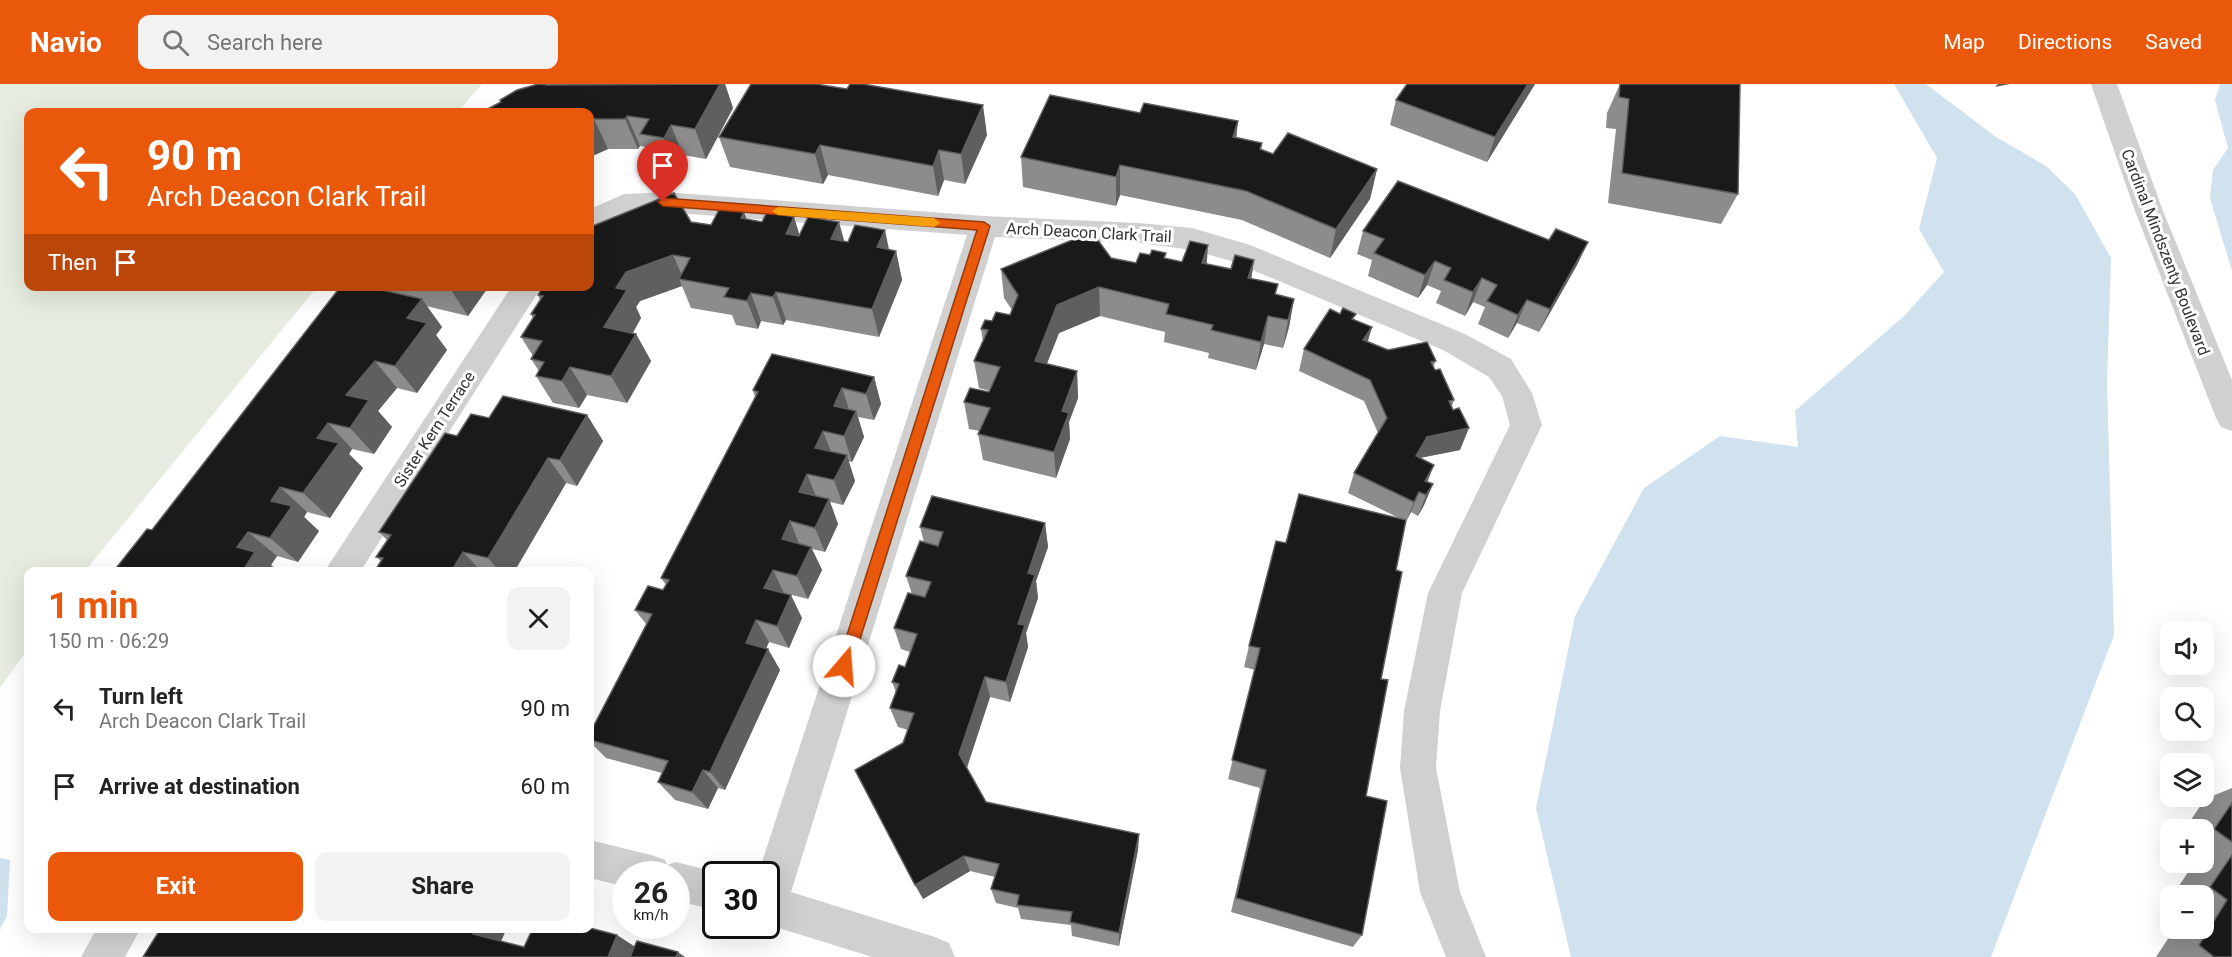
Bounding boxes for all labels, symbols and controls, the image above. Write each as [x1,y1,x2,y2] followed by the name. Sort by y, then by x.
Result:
[138,15,558,69] search box
[30,26,102,59] text: Navio
[159,26,192,59] icon: search
[207,30,323,55] text: Search here
[1943,30,1985,54] text: Map
[2018,30,2112,54] text: Directions
[2145,30,2202,54] text: Saved
[147,131,242,180] text: 90 m
[48,132,126,210] icon: left
[637,140,688,202] pin
[2117,146,2214,358] street label: Cardinal Mindszenty Boulevard
[646,149,679,182] icon: arrive
[147,181,426,213] text: Arch Deacon Clark Trail
[1006,219,1172,246] street label: Arch Deacon Clark Trail
[109,246,142,279] icon: arrive
[48,250,97,275] text: Then
[390,368,479,491] street label: Sister Kern Terrace
[48,585,139,627] text: 1 min
[507,587,570,650] button: close
[2160,621,2214,939] map controls
[2160,621,2214,675] button: sound
[48,629,169,653] text: 150 m · 06:29
[812,634,876,698] position arrow
[99,684,183,709] text: Turn left
[2160,687,2214,741] button: search
[48,692,81,725] icon: left
[521,696,570,721] text: 90 m
[99,709,306,733] text: Arch Deacon Clark Trail
[2160,753,2214,807] button: layers
[48,770,81,803] icon: arrive
[99,774,300,799] text: Arrive at destination
[521,774,570,799] text: 60 m
[2160,819,2214,873] button: +
[48,852,303,921] button: Exit
[315,852,570,921] button: Share
[702,861,780,939] speed limit sign: 30
[634,875,668,910] text: 26
[2160,885,2214,939] button: −
[633,906,669,924] text: km/h

